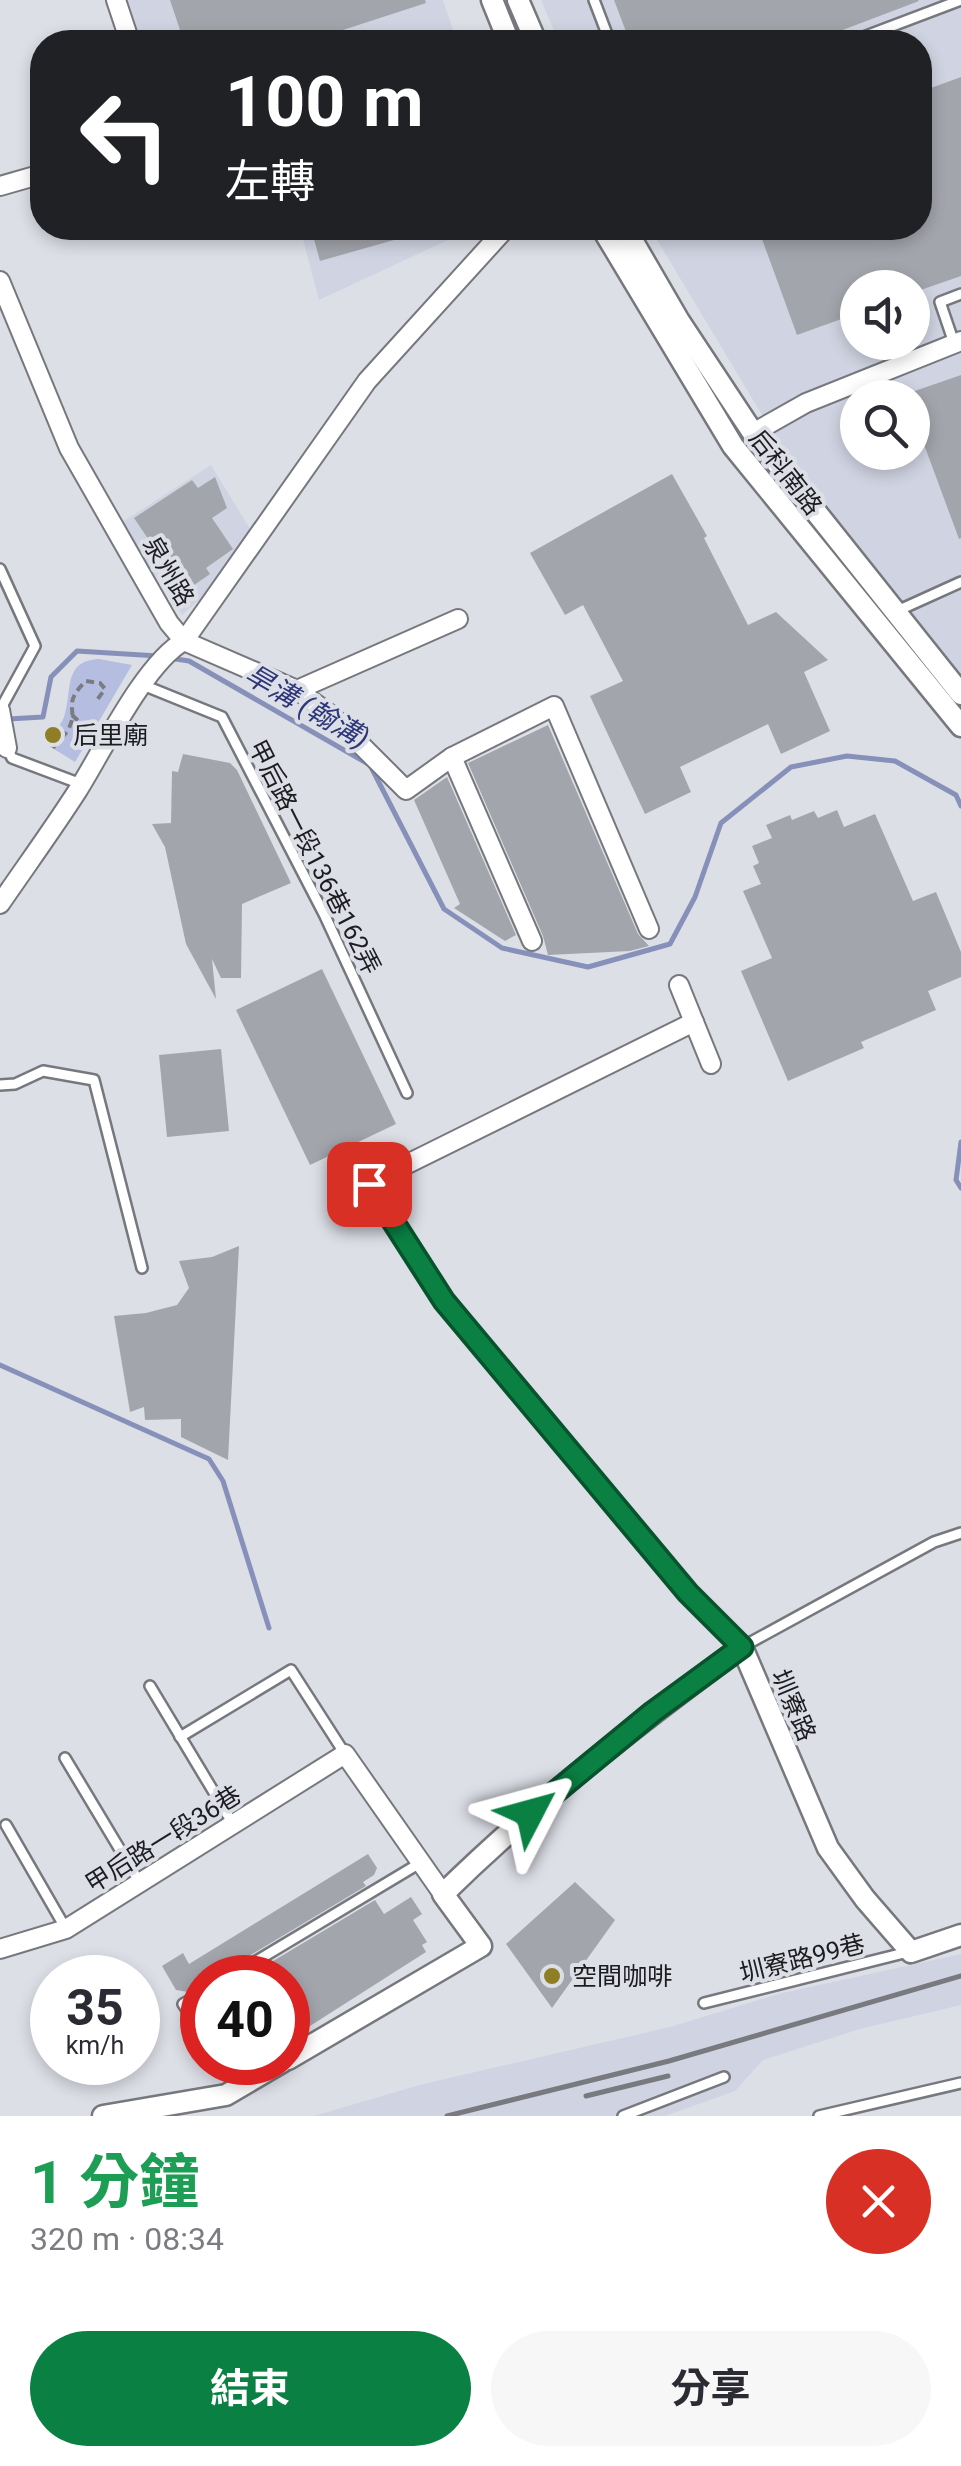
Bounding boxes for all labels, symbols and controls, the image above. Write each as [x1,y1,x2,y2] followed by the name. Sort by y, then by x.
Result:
[225,61,424,143] text: 100 m
[60,70,190,200] icon: left
[225,155,315,208] text: 左轉
[840,270,930,470] map controls
[840,270,930,360] button: sound
[840,380,930,470] button: search
[743,424,828,521] street label: 后科南路
[137,532,200,611] street label: 泉州路
[239,658,375,755] water label: 旱溝 (翰溝)
[73,721,148,750] place label: 后里廟
[42,724,64,746] marker: 后里廟
[243,735,386,979] street label: 甲后路一段136巷162弄
[327,1142,412,1227] pin
[342,1157,397,1212] icon: arrive
[766,1665,822,1745] street label: 圳寮路
[478,1761,582,1865] position arrow
[80,1780,246,1899] street label: 甲后路一段36巷
[736,1929,868,1988] street label: 圳寮路99巷
[180,1955,310,2085] speed limit sign: 40
[572,1962,672,1991] place label: 空間咖啡
[541,1965,563,1987] marker: 空間咖啡
[66,1979,124,2037] text: 35
[66,2031,124,2060] text: km/h
[30,2147,199,2218] text: 1 分鐘
[826,2149,931,2254] button: close
[30,2220,224,2258] text: 320 m · 08:34
[30,2331,471,2446] button: 結束
[491,2331,931,2446] button: 分享

